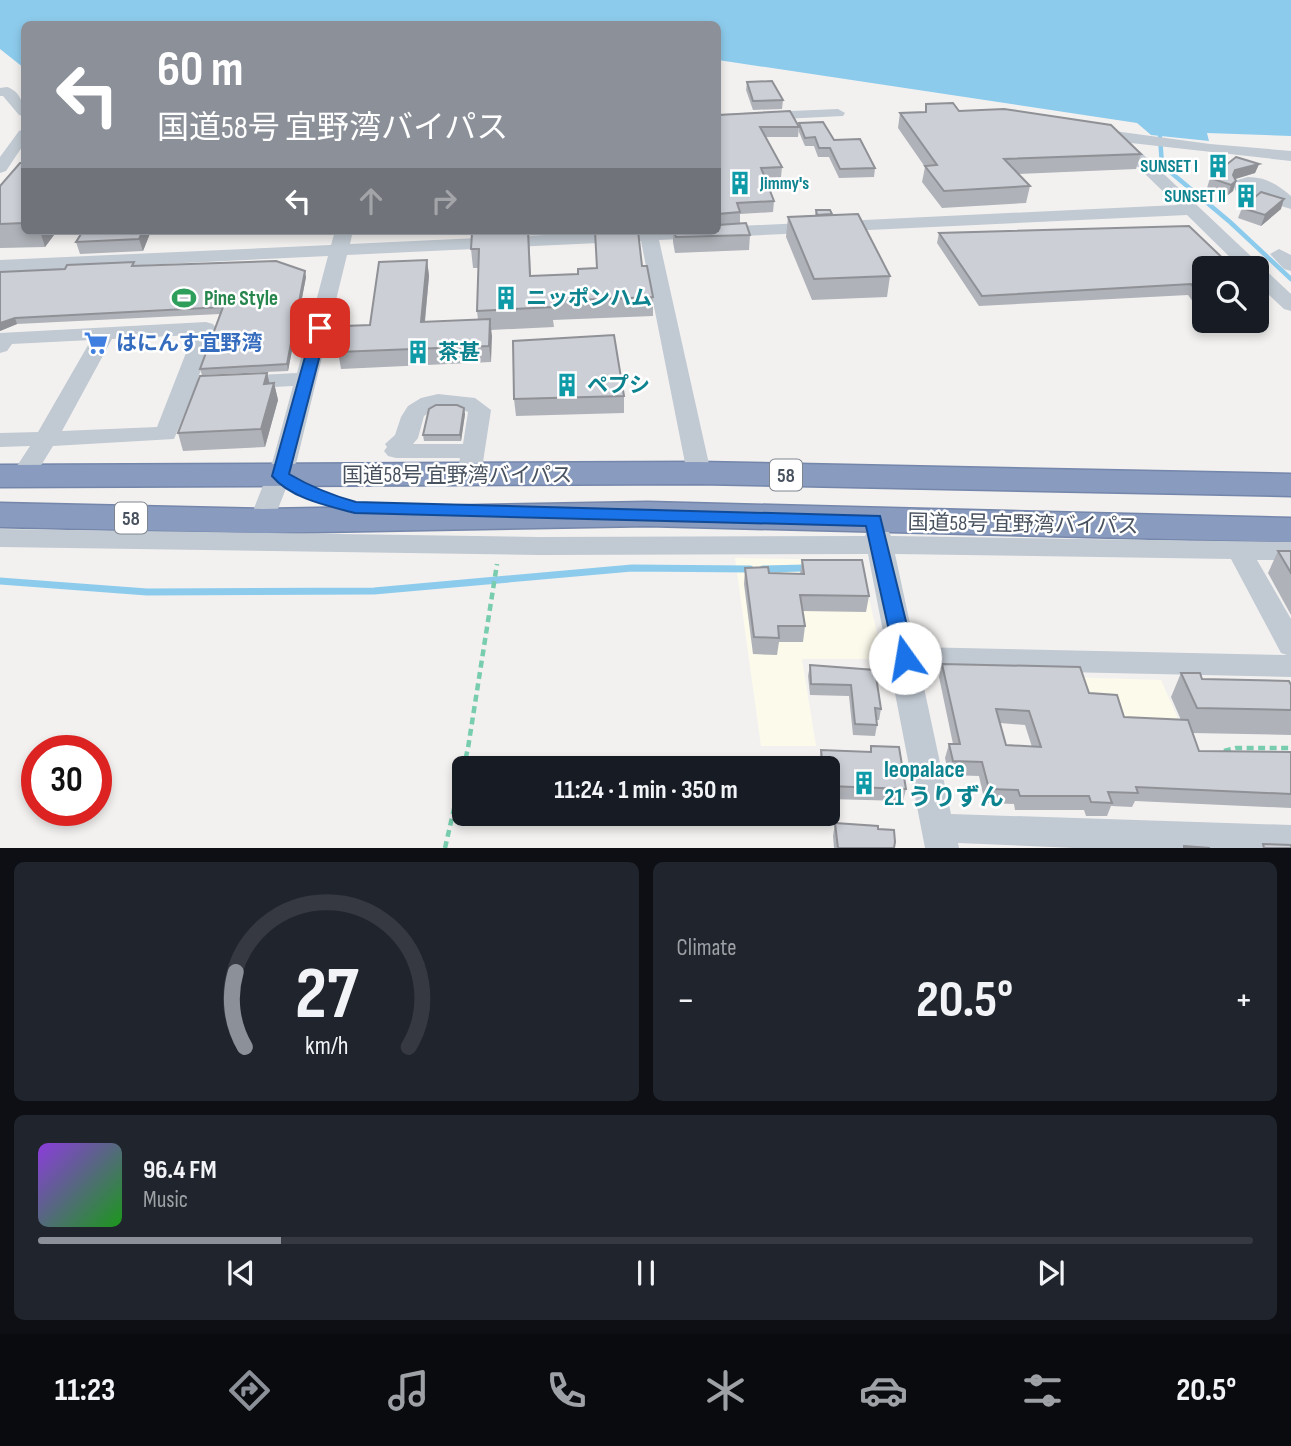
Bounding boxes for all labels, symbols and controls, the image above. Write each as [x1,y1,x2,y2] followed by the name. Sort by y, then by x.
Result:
[157,41,244,100] text: 60 m
[42,49,133,140] icon: left
[157,109,508,148] text: 国道58号 宜野湾バイパス
[1204,152,1232,180] building icon: SUNSET I
[1140,156,1198,177] place label: SUNSET I
[726,169,754,197] building icon: Jimmy's
[759,173,809,194] place label: Jimmy's
[279,182,317,220] icon: left
[352,182,390,220] icon: ahead
[425,182,463,220] icon: right
[1232,182,1260,210] building icon: SUNSET II
[1164,186,1226,207] place label: SUNSET II
[1192,256,1269,333] map controls
[1192,256,1269,333] button: search
[170,284,198,312] sports icon: Pine Style
[492,284,520,312] building icon: ニッポンハム
[204,286,278,311] place label: Pine Style
[526,286,652,311] place label: ニッポンハム
[290,298,350,358] pin
[301,309,339,347] icon: arrive
[82,329,110,357] supermarket icon: はにんす宜野湾
[116,331,263,356] place label: はにんす宜野湾
[404,338,432,366] building icon: 茶甚
[438,340,480,365] place label: 茶甚
[553,371,581,399] building icon: ペプシ
[587,373,650,398] place label: ペプシ
[770,460,802,490] road number: 58
[342,463,572,488] street label: 国道58号 宜野湾バイパス
[115,503,147,534] road number: 58
[908,510,1138,539] street label: 国道58号 宜野湾バイパス
[868,621,942,695] position arrow
[21,735,112,826] speed limit sign: 30
[884,755,1004,812] place label: leopalace 21 うりずん
[850,769,878,797] building icon: leopalace 21 うりずん
[554,775,738,806] text: 11:24 · 1 min · 350 m
[677,934,736,962] text: Climate
[294,952,358,1040] text: 27
[916,969,1013,1032] text: 20.5°
[677,978,695,1023] text: −
[1234,978,1253,1023] text: +
[305,1031,348,1062] text: km/h
[143,1155,217,1186] text: 96.4 FM
[143,1186,188,1214] text: Music
[222,1254,260,1292] icon: previous
[627,1254,665,1292] icon: pause
[1032,1254,1070,1292] icon: next
[225,1366,274,1415] icon: directions
[384,1366,433,1415] icon: music
[542,1366,591,1415] icon: phone
[701,1366,750,1415] icon: climate
[859,1366,908,1415] icon: car
[1018,1366,1067,1415] icon: filters
[55,1371,115,1410] text: 11:23
[1176,1371,1236,1410] text: 20.5°

